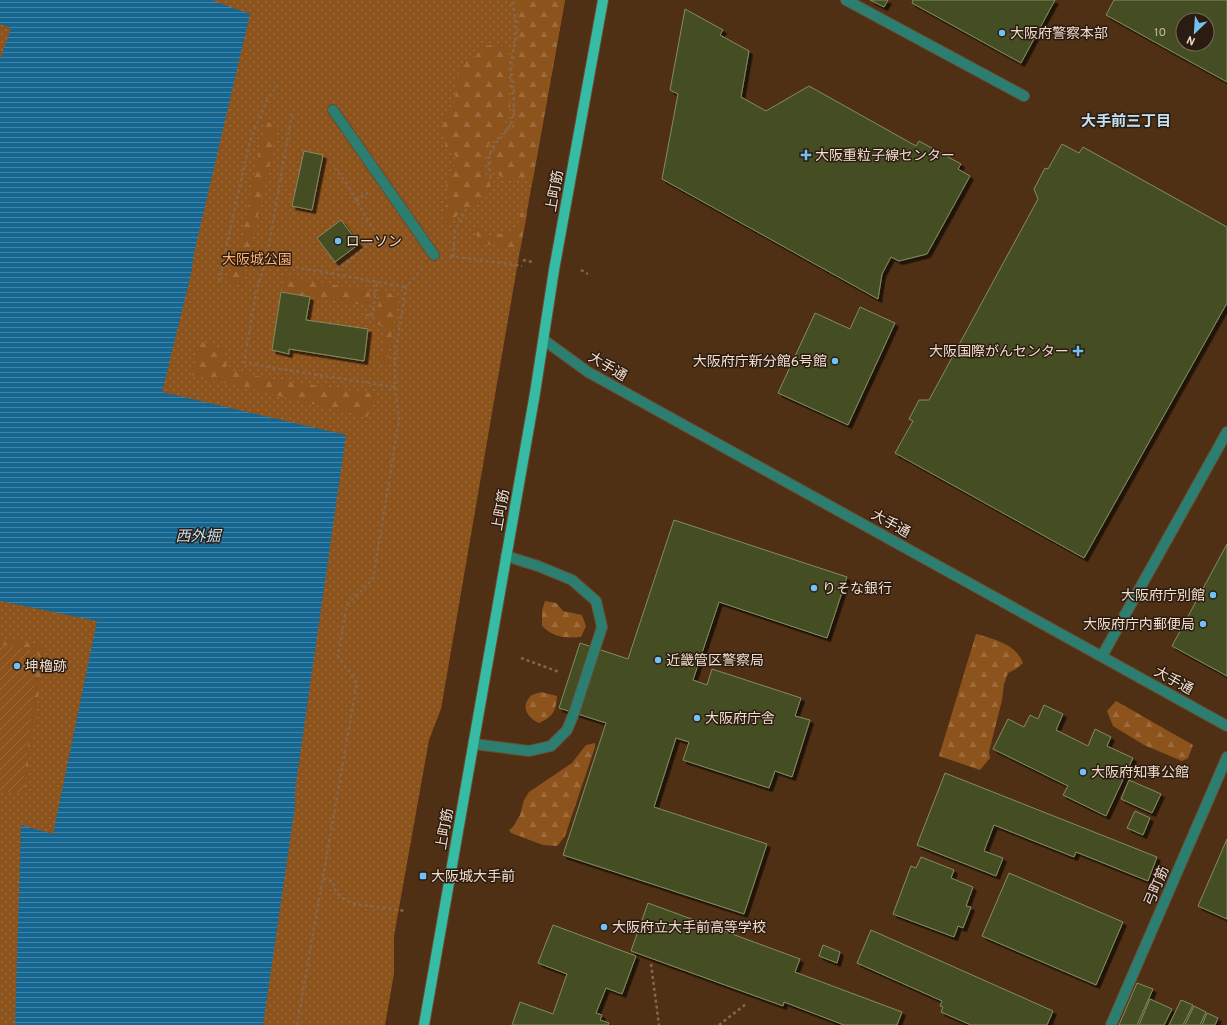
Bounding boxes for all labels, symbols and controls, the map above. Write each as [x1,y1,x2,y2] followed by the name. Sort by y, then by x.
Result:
[1175,12,1215,52] north arrow
[1154,25,1166,41] house number: 10
[1010,26,1108,43] place label: 大阪府警察本部
[997,28,1007,38] marker: 大阪府警察本部
[1185,32,1198,48] text: N
[1081,112,1171,132] district label: 大手前三丁目
[815,148,955,165] place label: 大阪重粒子線センター
[800,149,812,161] marker: 大阪重粒子線センター
[542,169,567,213] street label: 上町筋
[346,234,402,251] place label: ローソン
[333,236,343,246] marker: ローソン
[222,252,292,269] park label: 大阪城公園
[929,344,1069,361] place label: 大阪国際がんセンター
[1072,345,1084,357] marker: 大阪国際がんセンター
[585,349,630,385] street label: 大手通
[693,354,827,371] place label: 大阪府庁新分館6号館
[830,356,840,366] marker: 大阪府庁新分館6号館
[488,488,513,532] street label: 上町筋
[868,507,913,542] street label: 大手通
[175,528,222,547] water label: 西外掘
[822,581,892,598] place label: りそな銀行
[809,583,819,593] marker: りそな銀行
[1121,588,1205,605] place label: 大阪府庁別館
[1208,590,1218,600] marker: 大阪府庁別館
[1083,617,1195,634] place label: 大阪府庁内郵便局
[1198,619,1208,629] marker: 大阪府庁内郵便局
[666,652,764,670] place label: 近畿管区警察局
[653,655,663,665] marker: 近畿管区警察局
[25,659,67,676] place label: 坤櫓跡
[12,661,22,671] marker: 坤櫓跡
[1151,664,1196,699] street label: 大手通
[705,711,775,728] place label: 大阪府庁舎
[692,713,702,723] marker: 大阪府庁舎
[1091,765,1189,782] place label: 大阪府知事公館
[1078,767,1088,777] marker: 大阪府知事公館
[432,807,457,851] street label: 上町筋
[1140,864,1173,909] street label: 弓町筋
[431,868,515,886] place label: 大阪城大手前
[418,871,428,881] marker: 大阪城大手前
[612,919,766,937] place label: 大阪府立大手前高等学校
[599,922,609,932] marker: 大阪府立大手前高等学校

